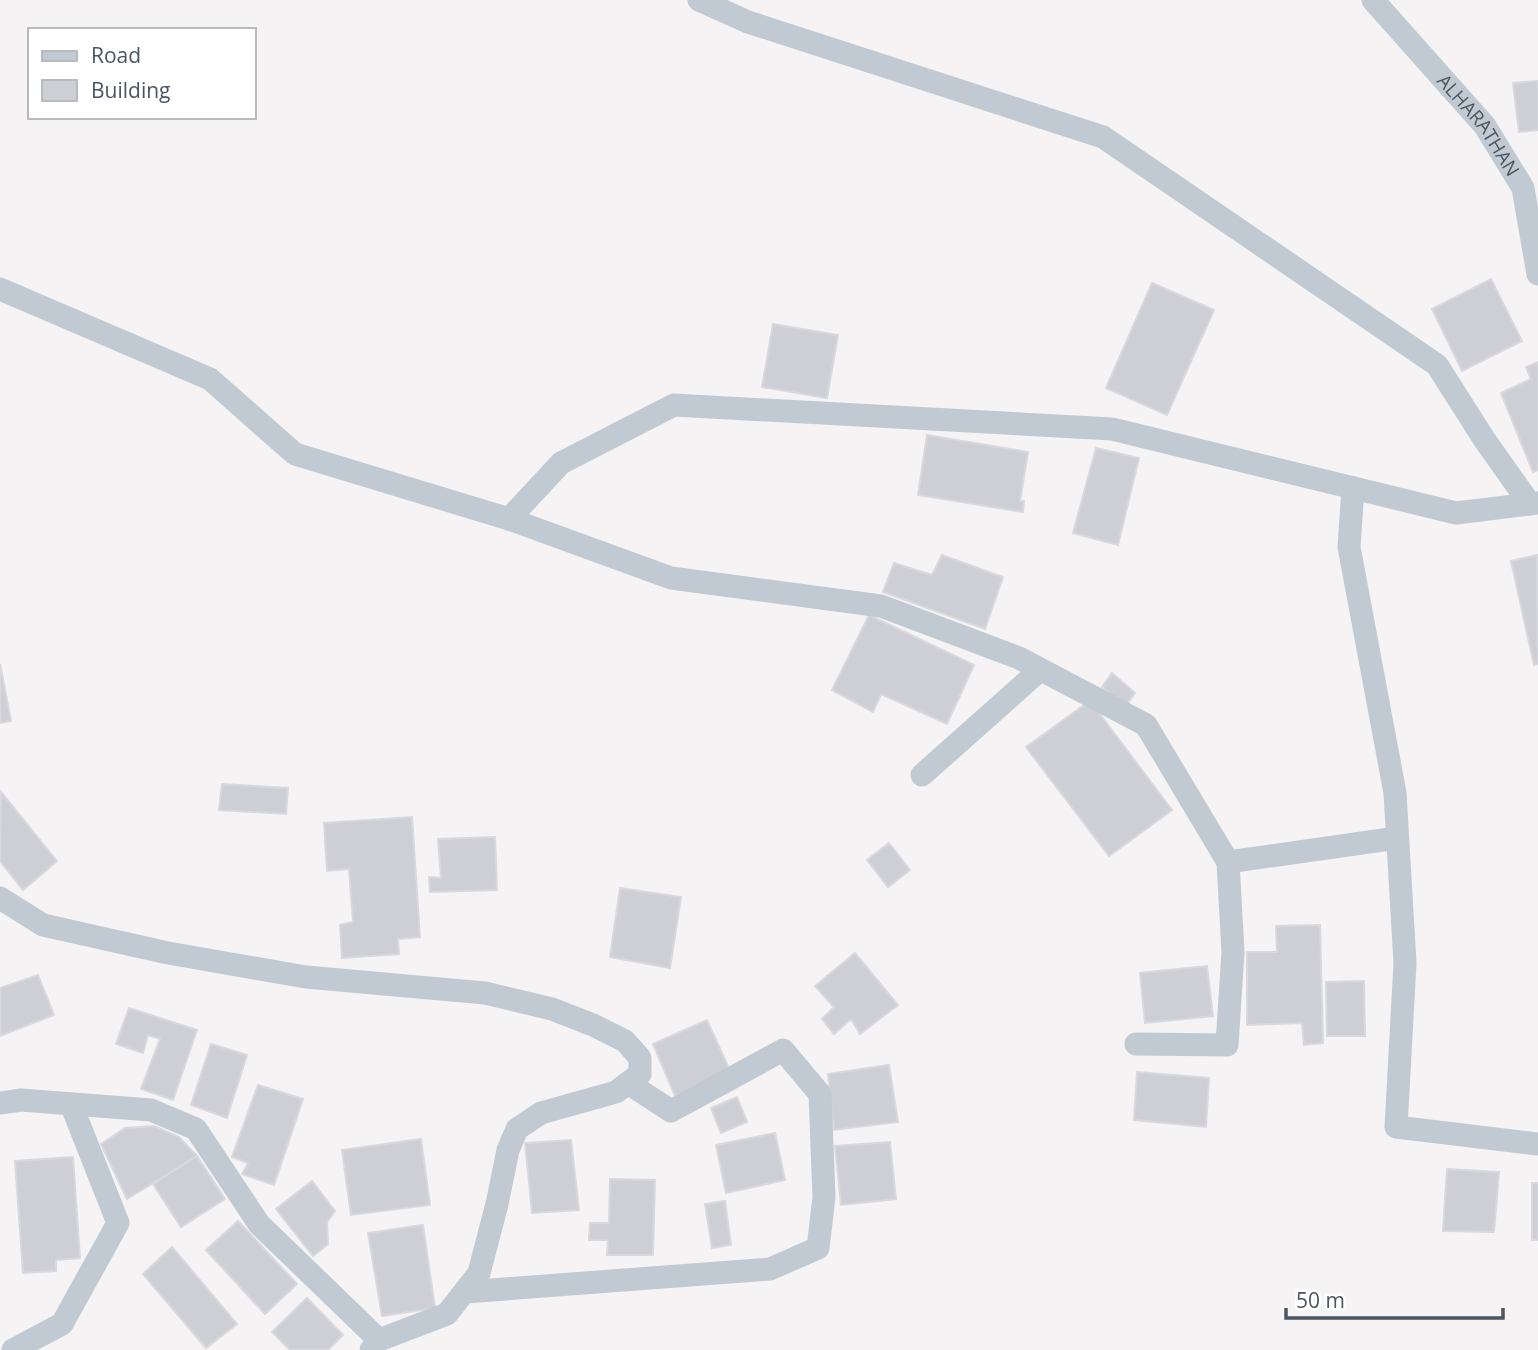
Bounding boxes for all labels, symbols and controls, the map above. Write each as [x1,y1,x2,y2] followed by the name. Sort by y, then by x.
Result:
[28,28,256,119] legend
[91,41,141,69] text: Road
[1432,68,1526,181] street label: ALHARATHAN
[91,76,170,104] text: Building
[1286,1276,1503,1320] scale bar
[1296,1286,1345,1314] text: 50 m

